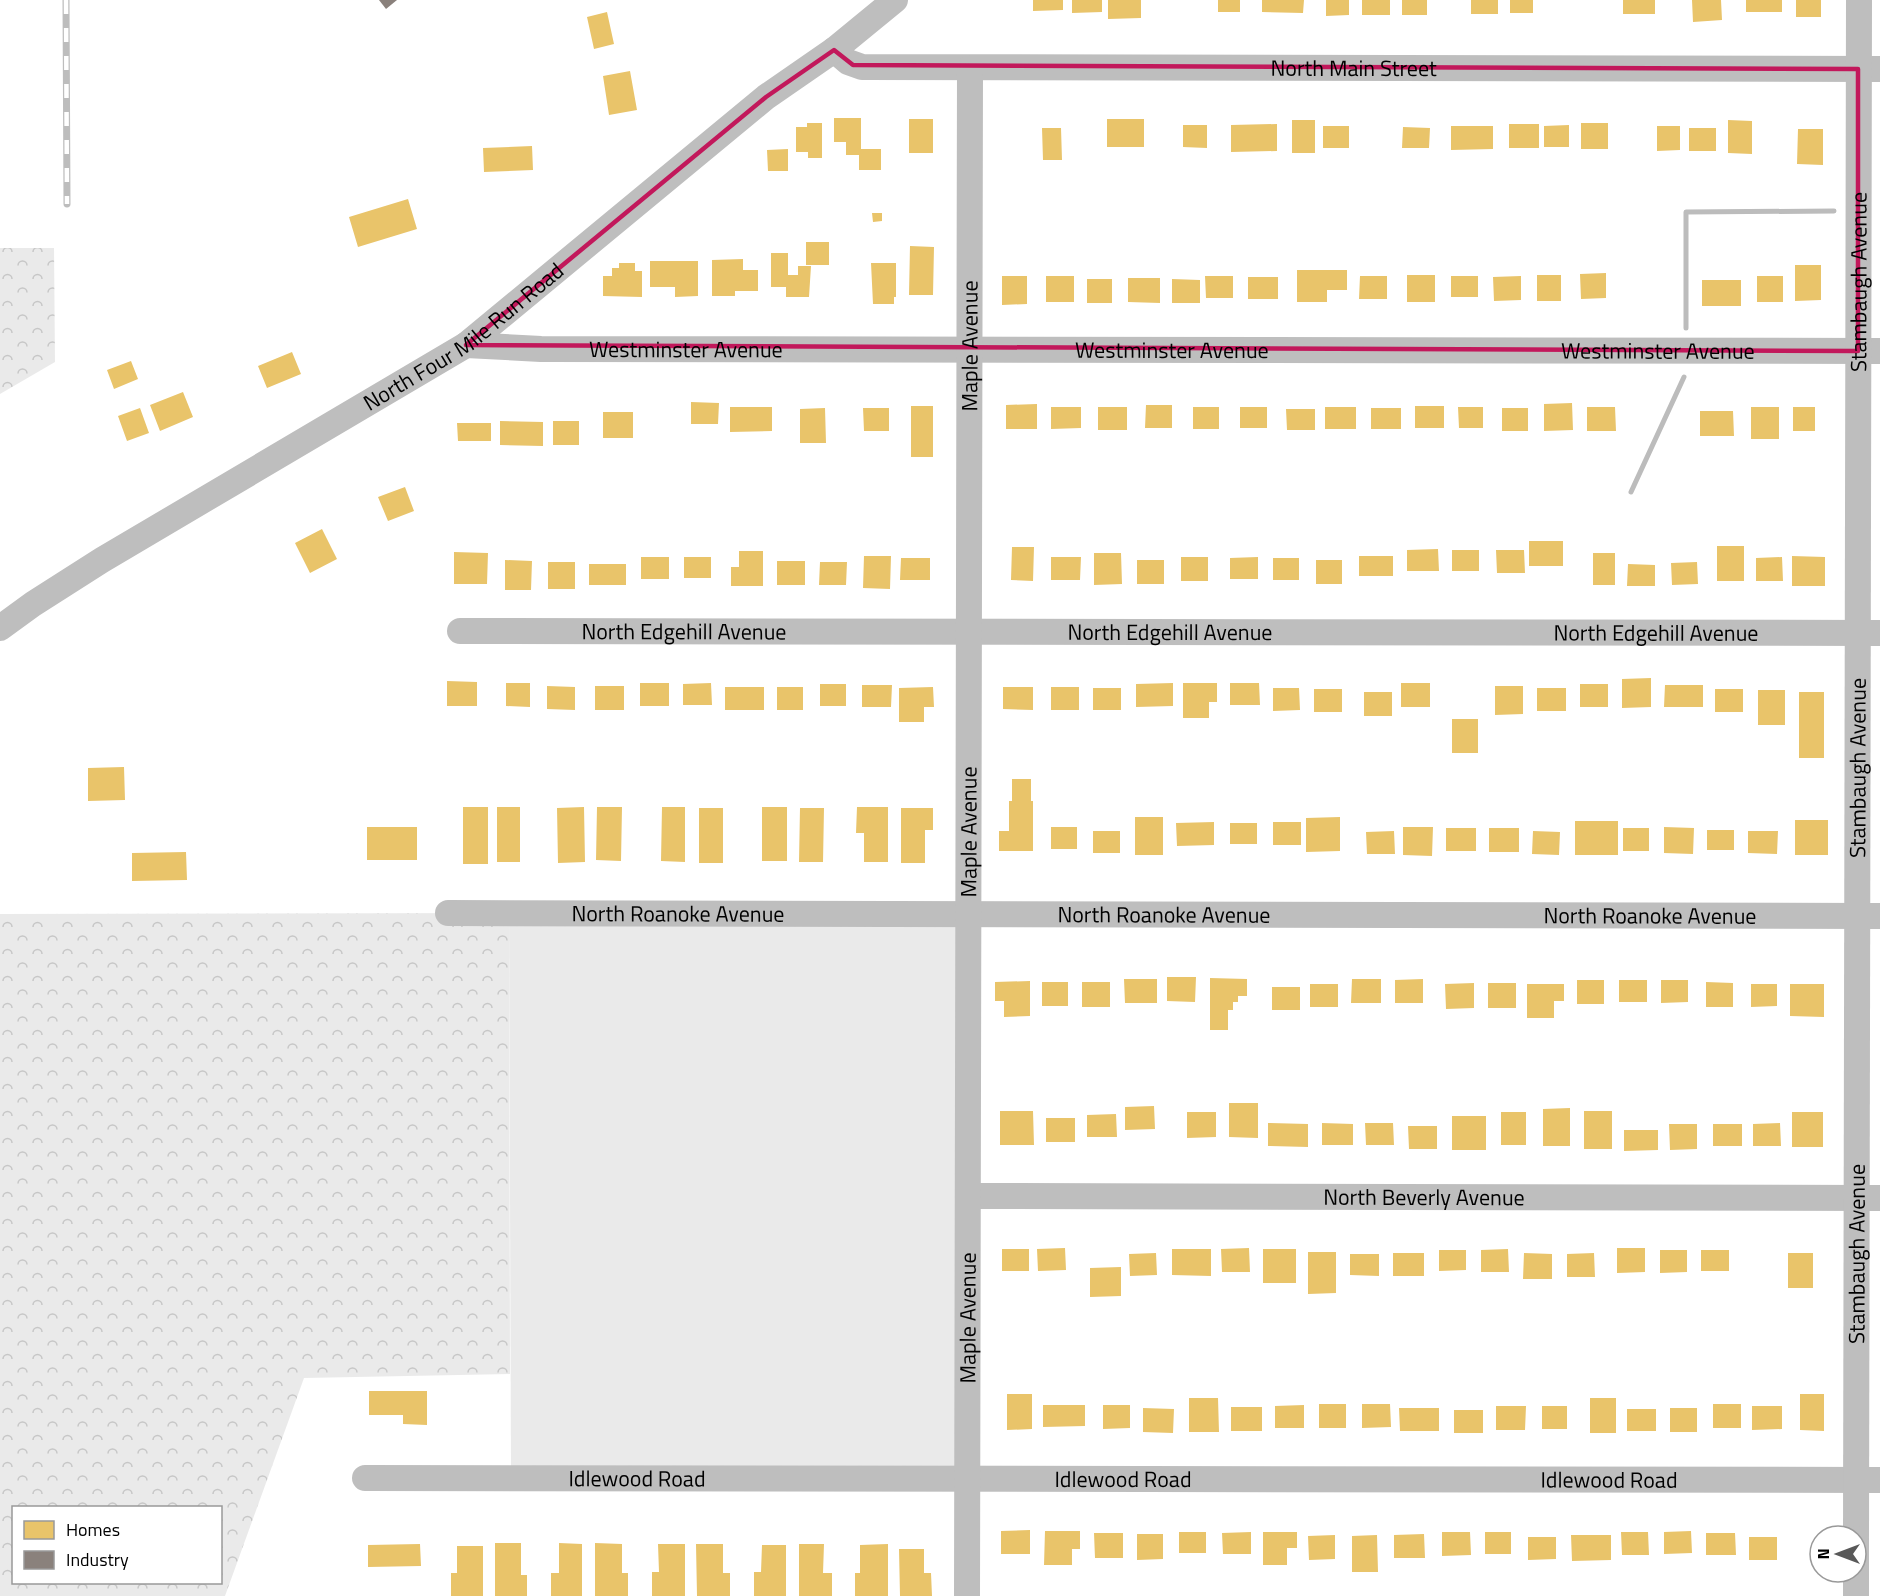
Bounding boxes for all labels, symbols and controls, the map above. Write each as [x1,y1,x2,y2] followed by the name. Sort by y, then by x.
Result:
[1271,51,1437,85] street label: North Main Street
[1841,192,1876,372] street label: Stambaugh Avenue
[357,254,571,419] street label: North Four Mile Run Road
[952,280,987,412] street label: Maple Avenue
[589,332,783,366] street label: Westminster Avenue
[1075,333,1269,367] street label: Westminster Avenue
[1561,334,1755,368] street label: Westminster Avenue
[581,614,787,648] street label: North Edgehill Avenue
[1067,615,1273,649] street label: North Edgehill Avenue
[1553,616,1759,650] street label: North Edgehill Avenue
[1840,678,1875,858] street label: Stambaugh Avenue
[951,766,986,898] street label: Maple Avenue
[571,896,785,931] street label: North Roanoke Avenue
[1057,897,1271,932] street label: North Roanoke Avenue
[1543,898,1757,933] street label: North Roanoke Avenue
[1839,1164,1874,1344] street label: Stambaugh Avenue
[1323,1180,1525,1214] street label: North Beverly Avenue
[950,1252,985,1384] street label: Maple Avenue
[568,1461,706,1495] street label: Idlewood Road
[1054,1462,1192,1496] street label: Idlewood Road
[1540,1463,1678,1497] street label: Idlewood Road
[12,1506,222,1584] legend
[66,1516,120,1543] text: Homes
[1808,1524,1868,1584] north arrow
[66,1546,129,1573] text: Industry
[1811,1548,1835,1560] text: N

